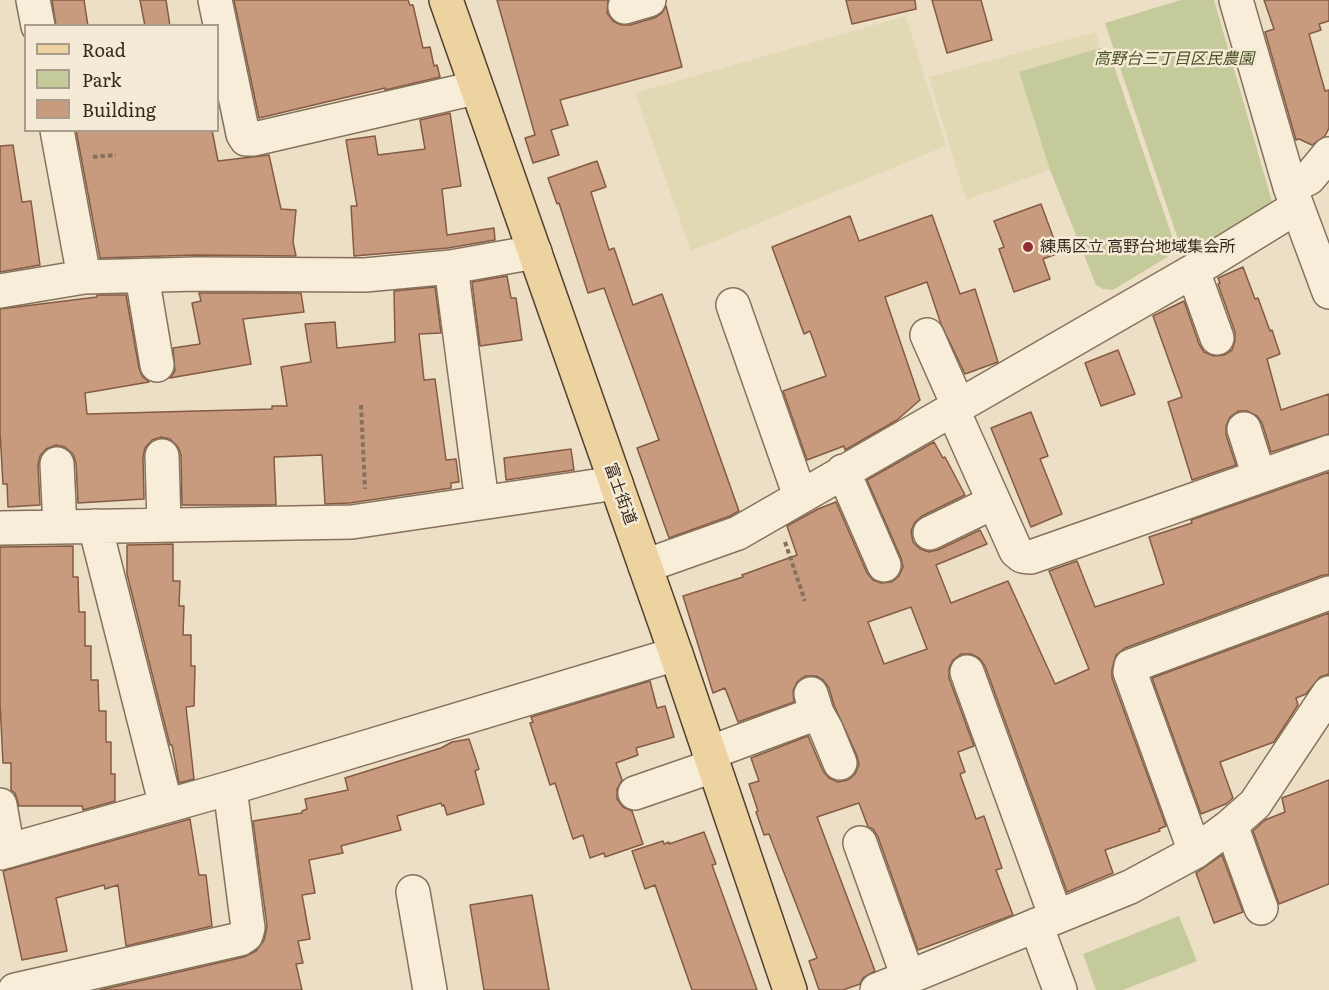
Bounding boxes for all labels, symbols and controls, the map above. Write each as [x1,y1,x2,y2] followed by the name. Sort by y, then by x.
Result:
[24,24,219,132] legend
[82,36,126,63] text: Road
[1094,49,1254,69] park label: 高野台三丁目区民農園
[82,66,121,93] text: Park
[82,96,156,123] text: Building
[1040,237,1235,257] place label: 練馬区立 高野台地域集会所
[1021,240,1035,254] marker: 練馬区立 高野台地域集会所
[600,461,640,527] street label: 富士街道

